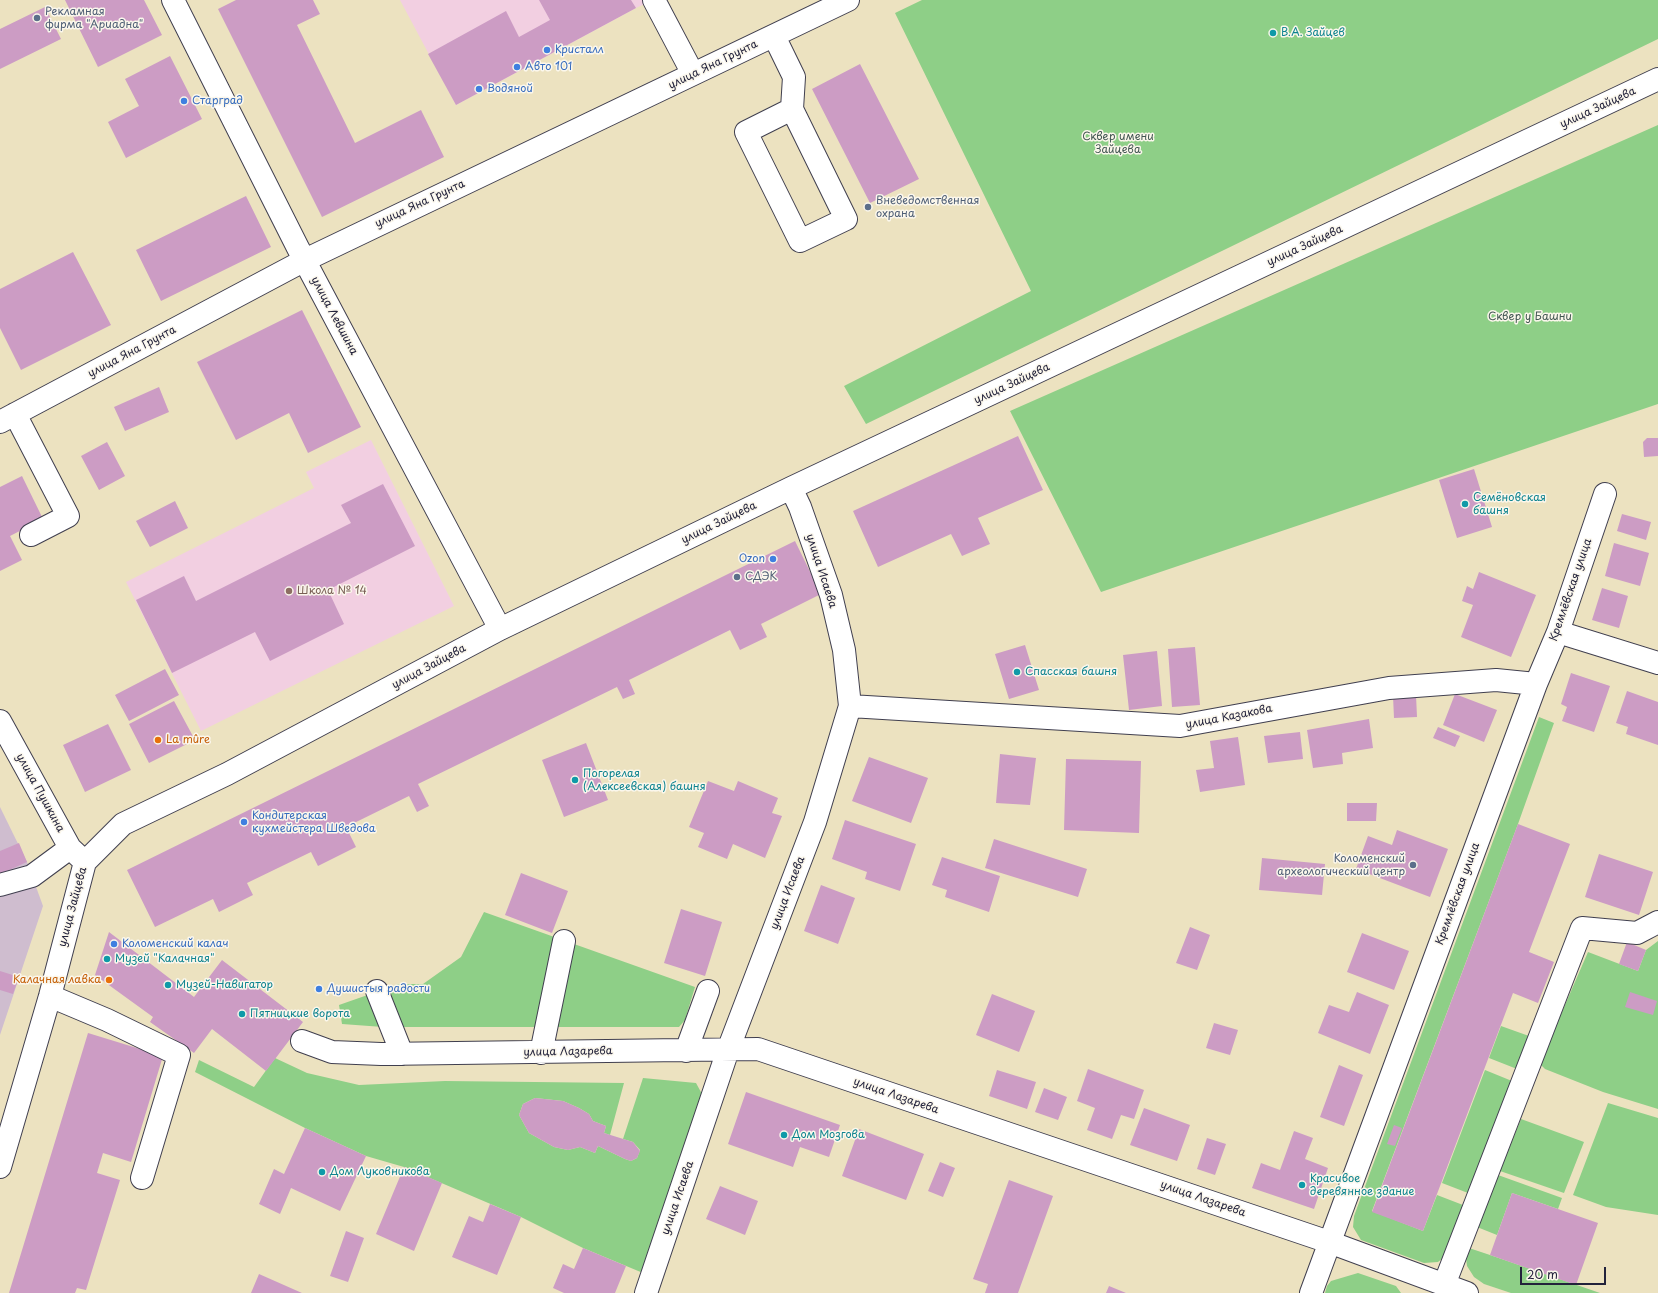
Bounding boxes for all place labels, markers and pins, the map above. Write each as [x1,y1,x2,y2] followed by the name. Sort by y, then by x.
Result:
[45,5,143,31] place label: Рекламная фирма "Ариадна"
[32,13,42,23] marker: Рекламная фирма "Ариадна"
[1281,26,1345,40] place label: В.А. Зайцев
[1268,28,1278,38] marker: В.А. Зайцев
[555,43,604,57] place label: Кристалл
[542,45,552,55] marker: Кристалл
[525,60,572,74] place label: Авто 101
[512,62,522,72] marker: Авто 101
[487,82,533,96] place label: Водяной
[474,84,484,94] marker: Водяной
[192,94,243,108] place label: Старград
[179,96,189,106] marker: Старград
[876,194,979,220] place label: Вневедомственная охрана
[863,202,873,212] marker: Вневедомственная охрана
[1473,491,1546,517] place label: Семёновская башня
[1460,499,1470,509] marker: Семёновская башня
[739,552,765,566] place label: Ozon
[768,554,778,564] marker: Ozon
[745,570,777,584] place label: СДЭК
[732,572,742,582] marker: СДЭК
[297,584,367,598] place label: Школа № 14
[284,586,294,596] marker: Школа № 14
[1025,665,1117,679] place label: Спасская башня
[1012,667,1022,677] marker: Спасская башня
[166,733,210,747] place label: La mûre
[153,735,163,745] marker: La mûre
[583,767,706,793] place label: Погорелая (Алексеевская) башня
[570,775,580,785] marker: Погорелая (Алексеевская) башня
[252,809,376,835] place label: Кондитерская кухмейстера Шведова
[239,817,249,827] marker: Кондитерская кухмейстера Шведова
[1277,852,1405,878] place label: Коломенский археологический центр
[1408,860,1418,870] marker: Коломенский археологический центр
[122,937,229,951] place label: Коломенский калач
[109,939,119,949] marker: Коломенский калач
[115,952,214,966] place label: Музей "Калачная"
[102,954,112,964] marker: Музей "Калачная"
[13,973,101,987] place label: Калачная лавка
[104,975,114,985] marker: Калачная лавка
[176,978,273,992] place label: Музей-Навигатор
[163,980,173,990] marker: Музей-Навигатор
[327,982,430,996] place label: Душистыя радости
[314,984,324,994] marker: Душистыя радости
[250,1007,350,1021] place label: Пятницкие ворота
[237,1009,247,1019] marker: Пятницкие ворота
[792,1128,865,1142] place label: Дом Мозгова
[779,1130,789,1140] marker: Дом Мозгова
[330,1165,430,1179] place label: Дом Луковникова
[317,1167,327,1177] marker: Дом Луковникова
[1310,1172,1414,1198] place label: Красивое деревянное здание
[1297,1180,1307,1190] marker: Красивое деревянное здание

